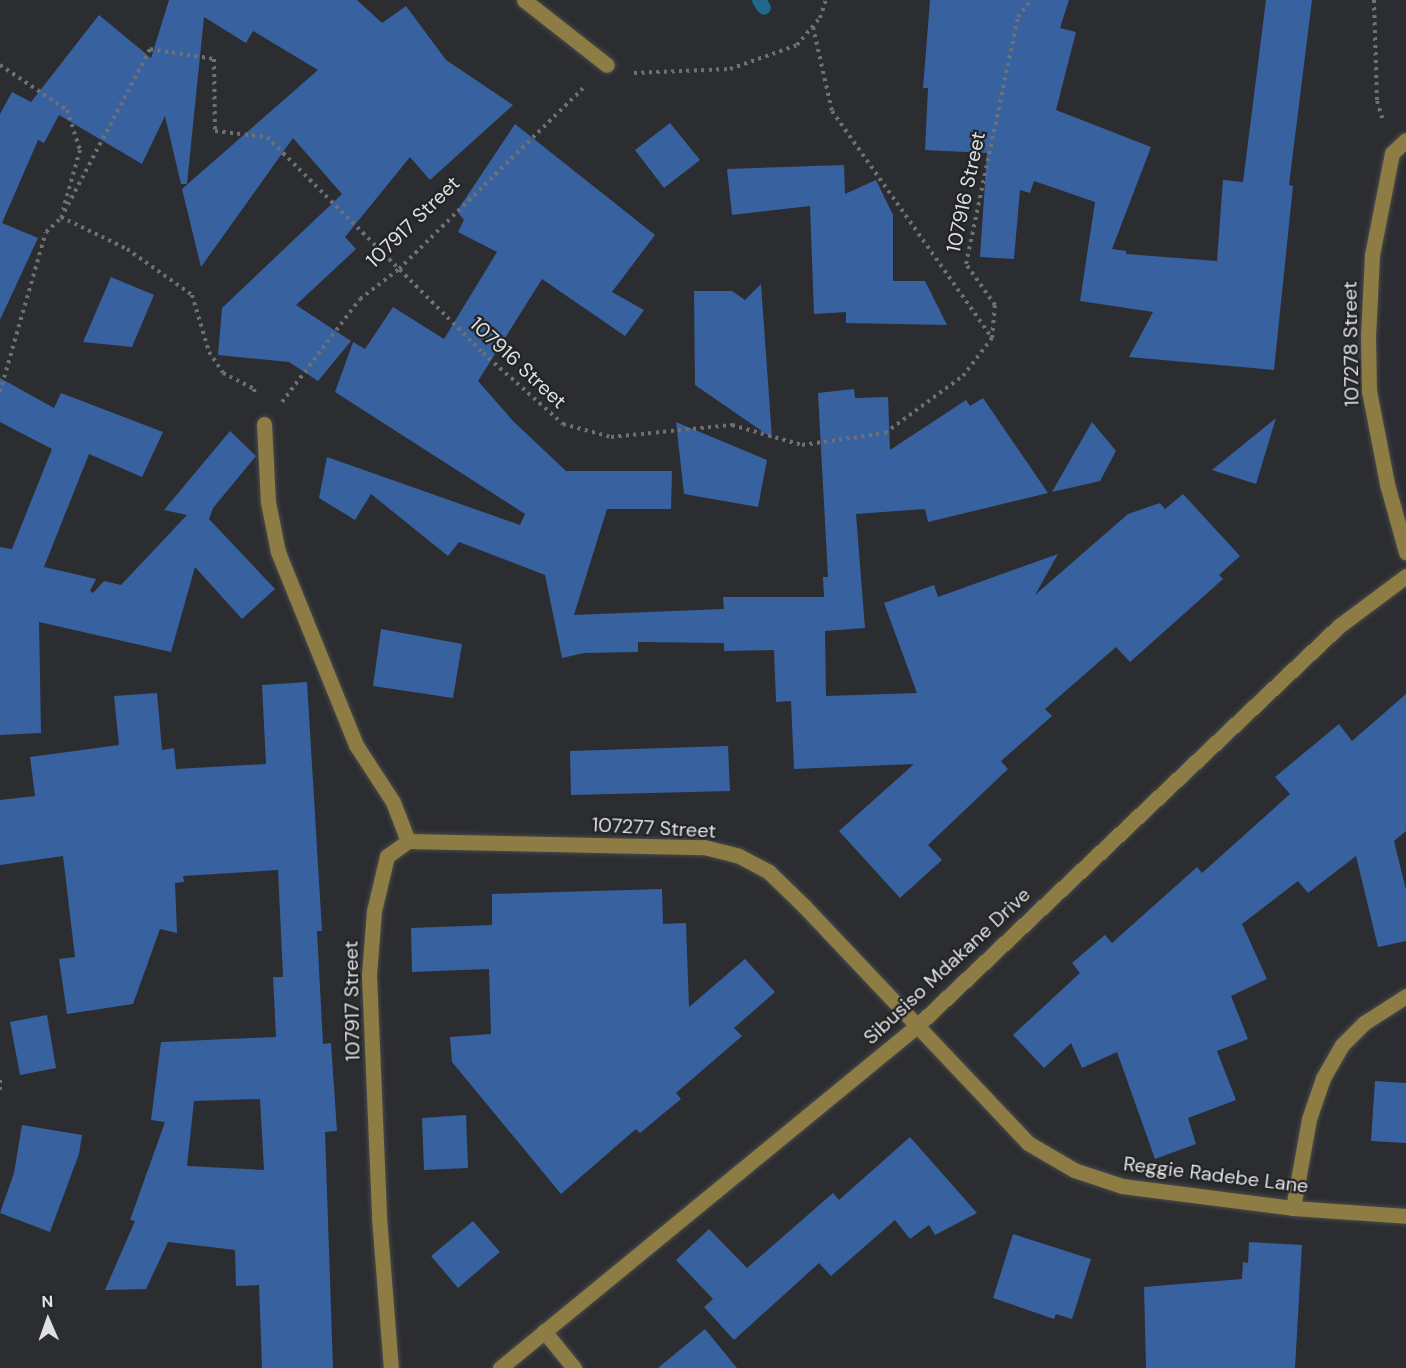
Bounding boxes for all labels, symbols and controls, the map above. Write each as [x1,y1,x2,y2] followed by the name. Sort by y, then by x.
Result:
[941,129,991,255] street label: 107916 Street
[361,171,465,273] street label: 107917 Street
[1338,281,1364,407] street label: 107278 Street
[465,312,571,414] street label: 107916 Street
[591,813,717,843] street label: 107277 Street
[859,883,1035,1049] street label: Sibusiso Mdakane Drive
[339,940,365,1062] street label: 107917 Street
[1122,1152,1310,1198] street label: Reggie Radebe Lane
[18,1290,78,1350] north arrow
[41,1291,54,1312] text: N

